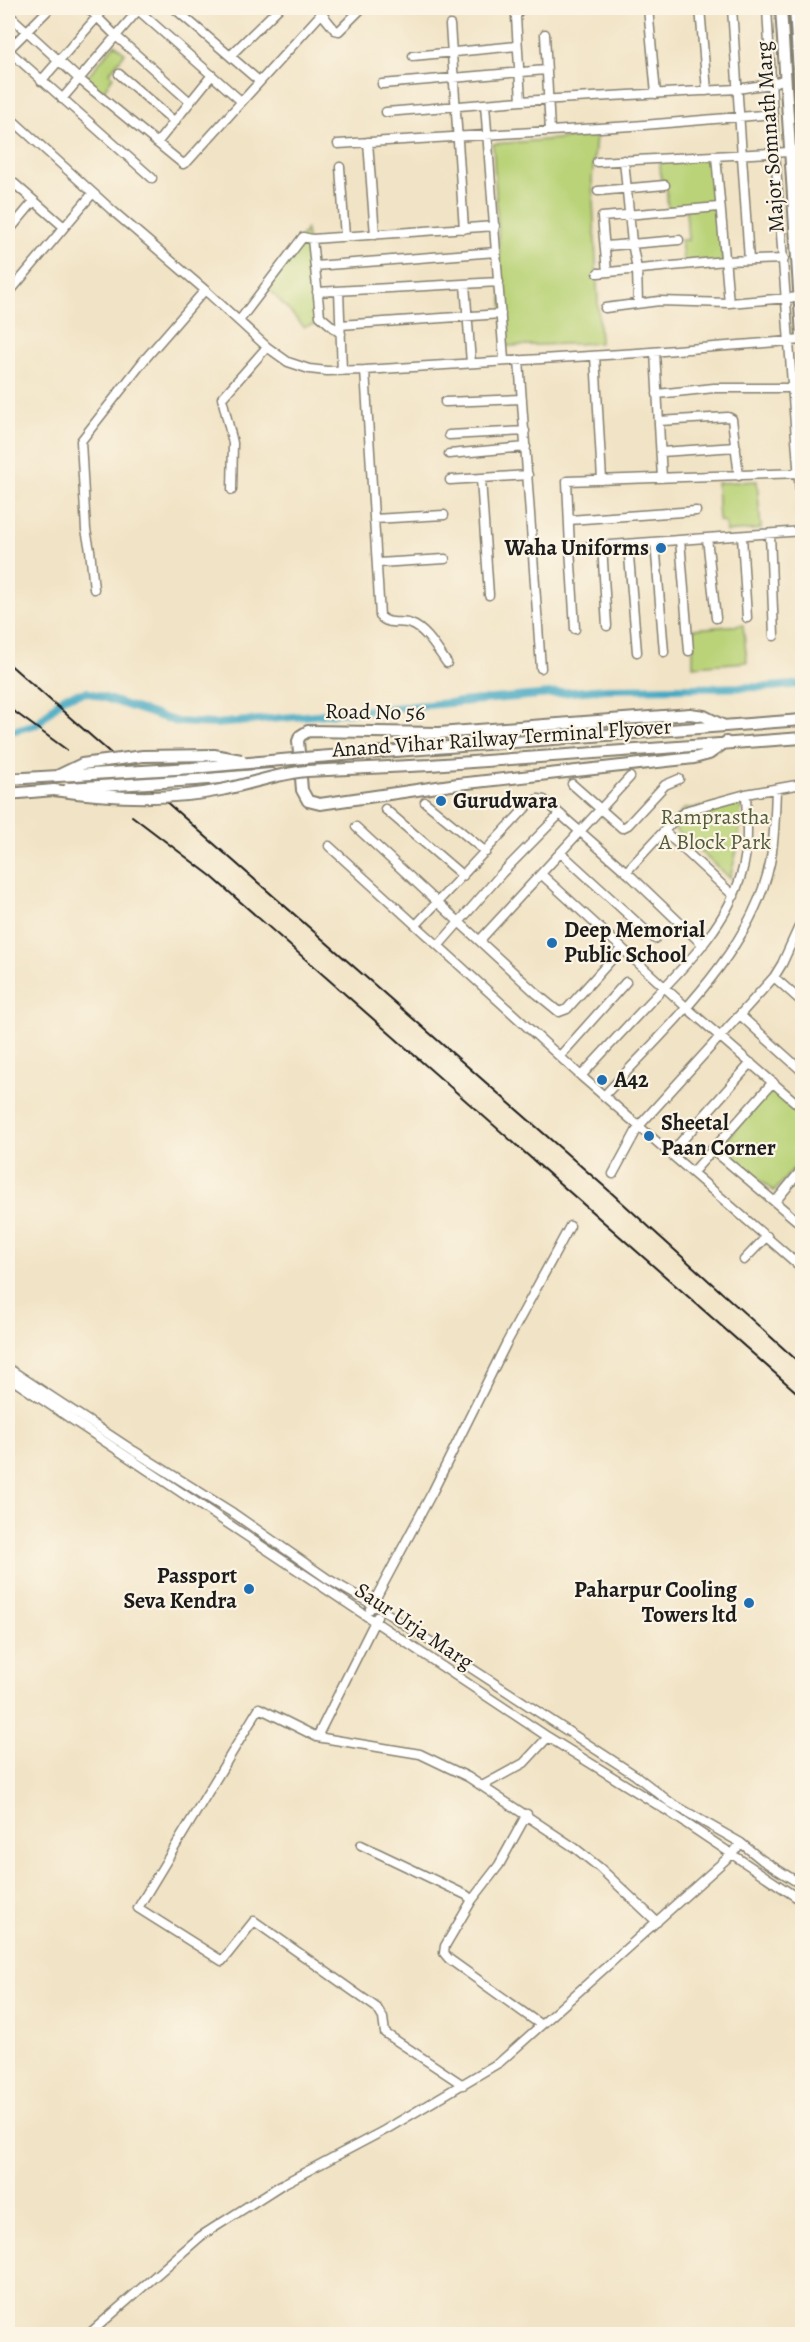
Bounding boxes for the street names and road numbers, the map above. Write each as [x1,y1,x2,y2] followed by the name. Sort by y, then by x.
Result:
[748,40,792,234] street label: Major Somnath Marg
[325,696,425,728] street label: Road No 56
[330,711,673,765] street label: Anand Vihar Railway Terminal Flyover
[349,1575,479,1677] street label: Saur Urja Marg

